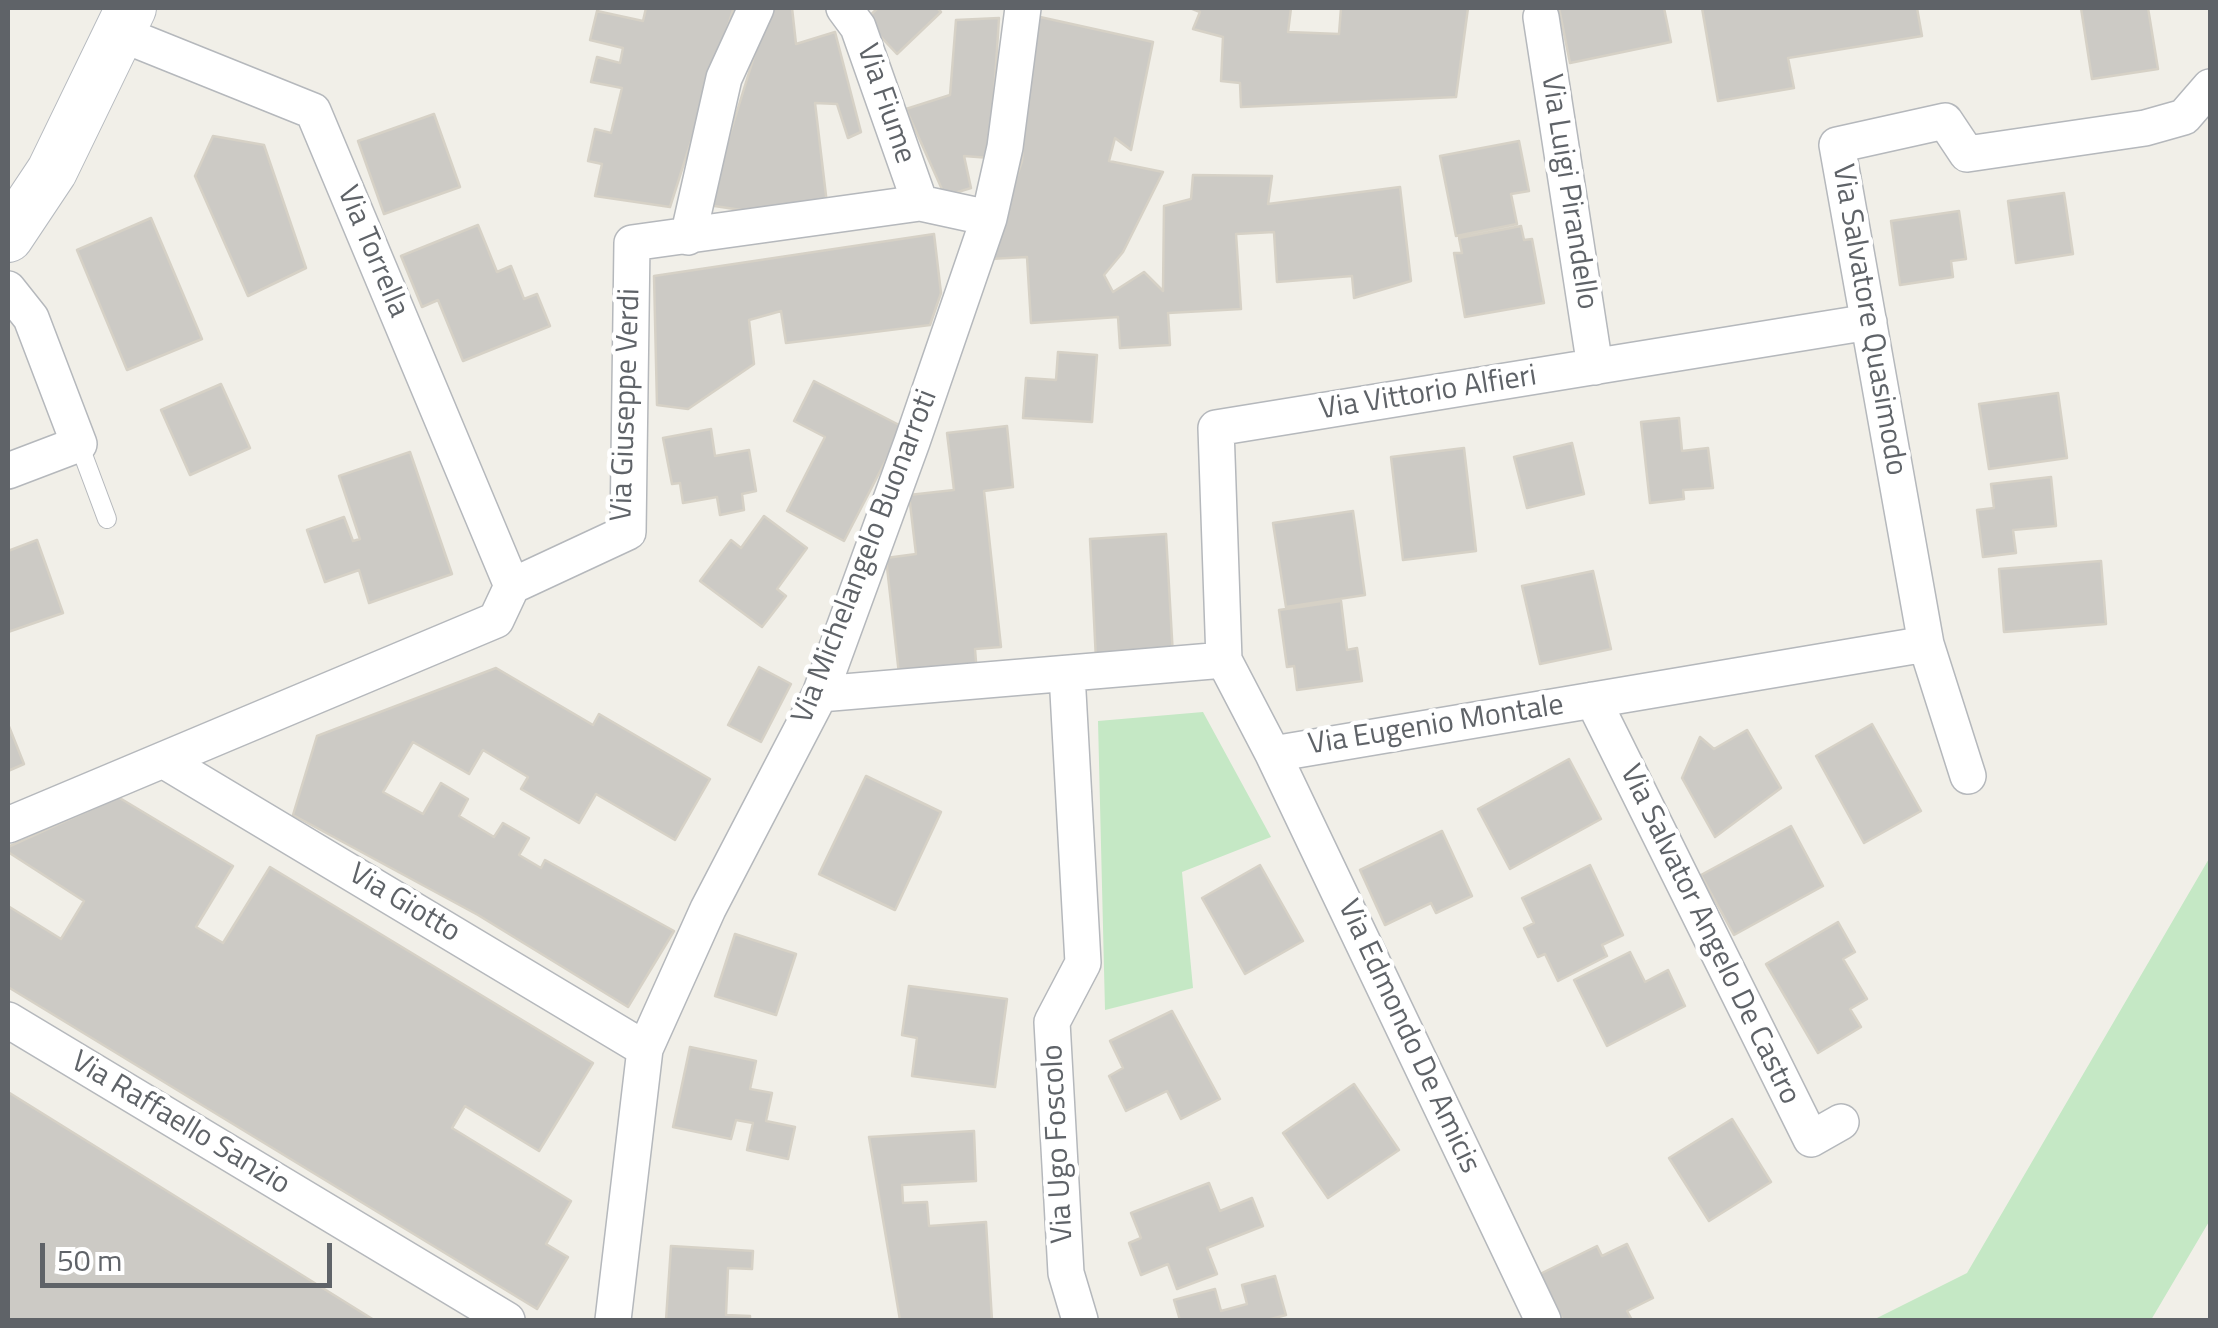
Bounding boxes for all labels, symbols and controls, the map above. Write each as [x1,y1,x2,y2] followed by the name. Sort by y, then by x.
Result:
[848,39,922,169] street label: Via Fiume
[1532,72,1604,312] street label: Via Luigi Pirandello
[1823,162,1913,478] street label: Via Salvatore Quasimodo
[328,181,416,323] street label: Via Torrella
[605,288,649,522] street label: Via Giuseppe Verdi
[1317,359,1539,429] street label: Via Vittorio Alfieri
[786,385,946,729] street label: Via Michelangelo Buonarroti
[1306,688,1566,764] street label: Via Eugenio Montale
[1611,759,1807,1111] street label: Via Salvator Angelo De Castro
[342,857,466,951] street label: Via Giotto
[1329,895,1487,1179] street label: Via Edmondo De Amicis
[64,1044,296,1204] street label: Via Raffaello Sanzio
[1036,1044,1082,1244] street label: Via Ugo Foscolo
[45,1223,338,1285] scale bar
[57,1237,122,1283] text: 50 m

